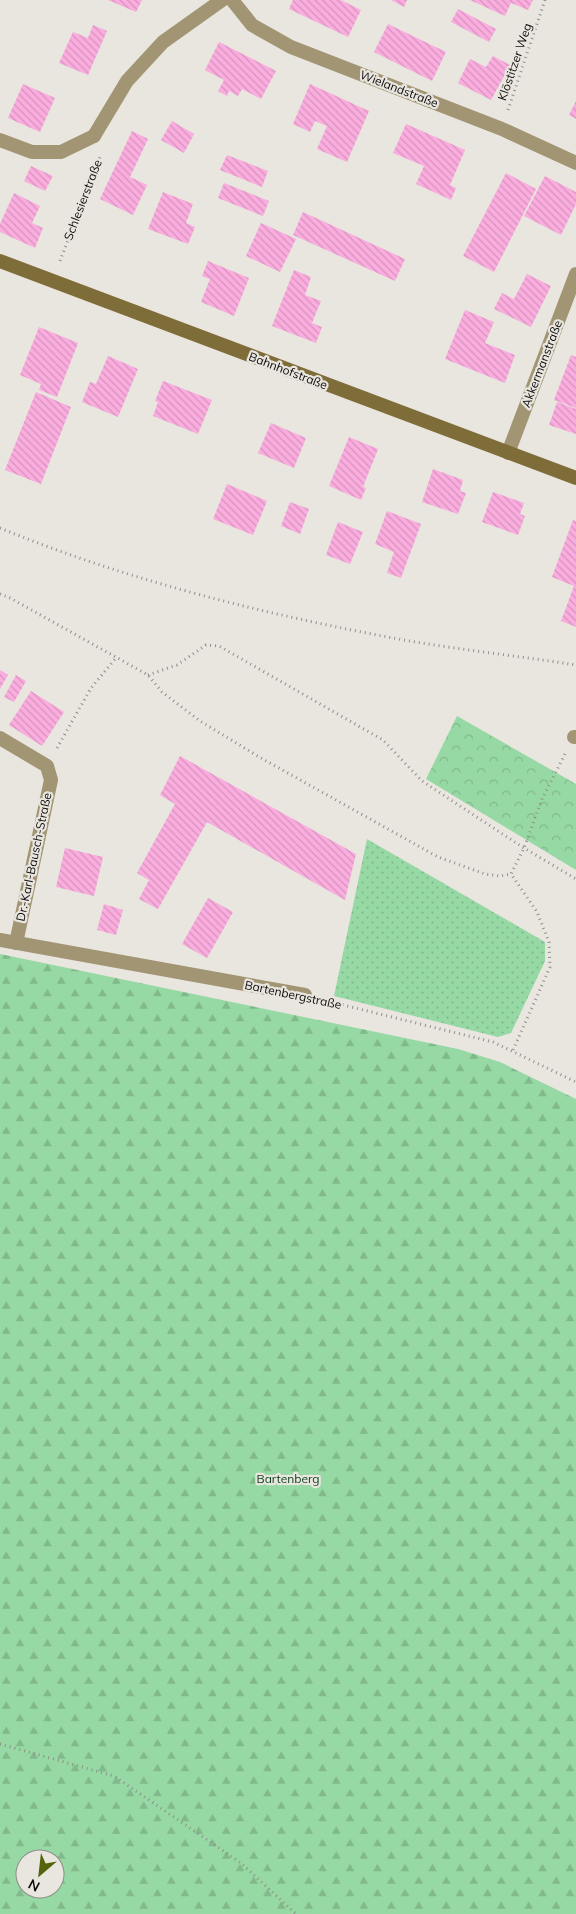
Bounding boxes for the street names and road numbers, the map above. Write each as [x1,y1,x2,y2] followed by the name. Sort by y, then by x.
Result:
[494,21,535,103] street label: Klöstitzer Weg
[358,67,440,110] street label: Wielandstraße
[60,157,105,242] street label: Schlesierstraße
[518,318,565,410] street label: Akkermanstraße
[247,349,330,392] street label: Bahnhofstraße
[13,791,54,923] street label: Dr.-Karl-Bausch-Straße
[243,977,343,1012] street label: Bartenbergstraße

